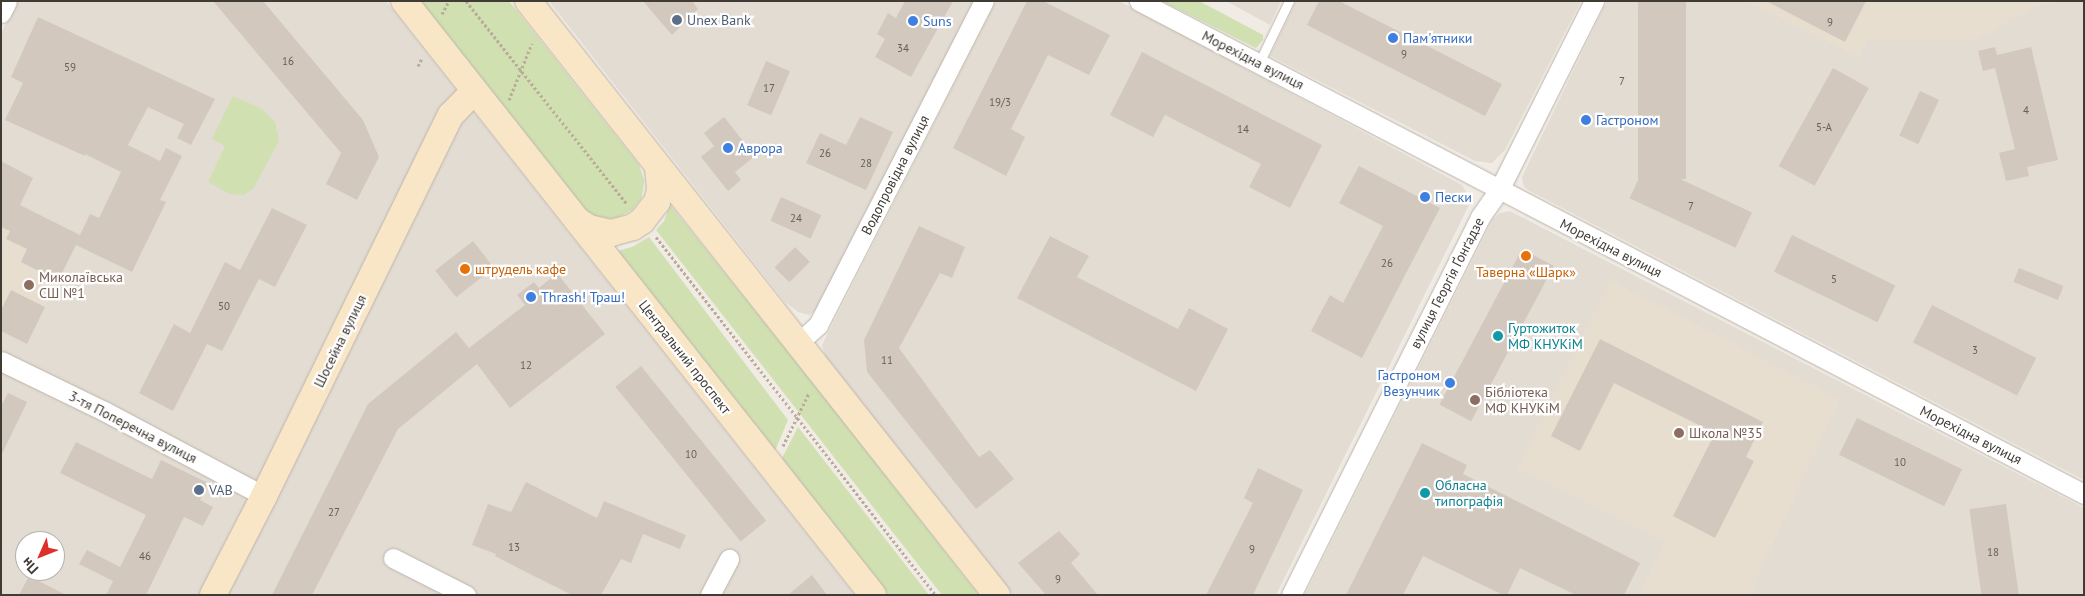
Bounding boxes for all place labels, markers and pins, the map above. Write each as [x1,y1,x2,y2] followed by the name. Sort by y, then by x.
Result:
[687,12,751,28] place label: Unex Bank
[923,13,952,29] place label: Suns
[671,14,683,26] marker: Unex Bank
[907,15,919,27] marker: Suns
[1403,30,1472,46] place label: Пам'ятники
[1387,32,1399,44] marker: Пам'ятники
[1596,112,1658,128] place label: Гастроном
[1580,114,1592,126] marker: Гастроном
[738,140,783,156] place label: Аврора
[722,142,734,154] marker: Аврора
[1435,189,1472,205] place label: Пески
[1419,191,1431,203] marker: Пески
[1520,250,1532,262] marker: Таверна «Шарк»
[475,261,567,277] place label: штрудель кафе
[459,263,471,275] marker: штрудель кафе
[1476,264,1576,280] place label: Таверна «Шарк»
[39,269,123,302] place label: Миколаївська СШ №1
[23,279,35,291] marker: Миколаївська СШ №1
[541,289,625,305] place label: Thrash! Траш!
[525,291,537,303] marker: Thrash! Траш!
[1508,320,1583,352] place label: Гуртожиток МФ КНУКіМ
[1492,330,1504,342] marker: Гуртожиток МФ КНУКіМ
[1378,367,1440,400] place label: Гастроном Везунчик
[1444,377,1456,389] marker: Гастроном Везунчик
[1485,384,1560,417] place label: Бібліотека МФ КНУКіМ
[1469,394,1481,406] marker: Бібліотека МФ КНУКіМ
[1689,425,1763,441] place label: Школа №35
[1673,427,1685,439] marker: Школа №35
[1435,477,1503,510] place label: Обласна типографія
[209,482,233,498] place label: VAB
[193,484,205,496] marker: VAB
[1419,487,1431,499] marker: Обласна типографія

